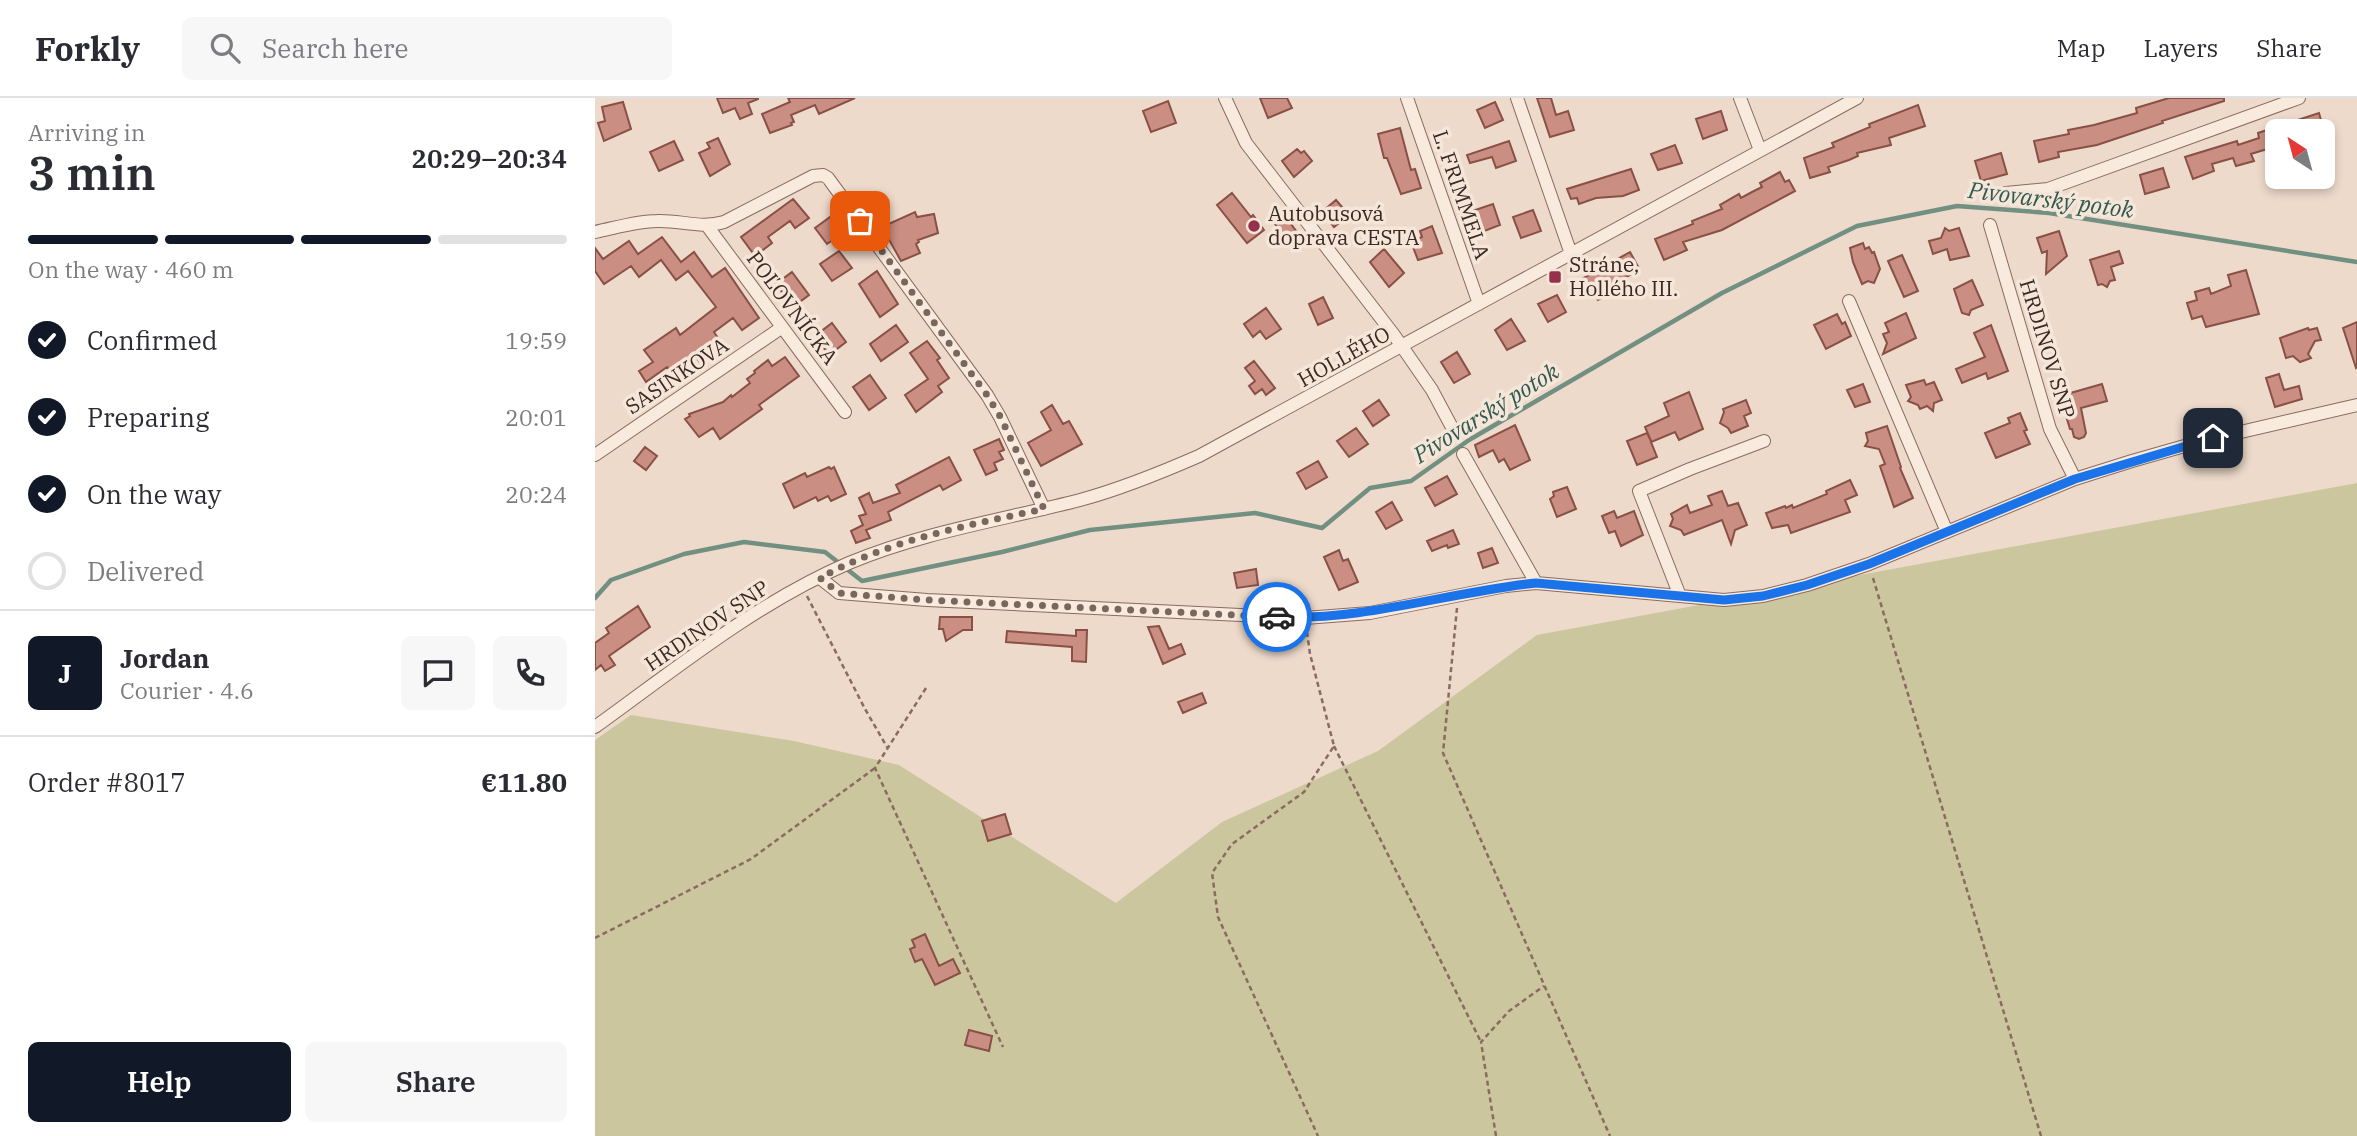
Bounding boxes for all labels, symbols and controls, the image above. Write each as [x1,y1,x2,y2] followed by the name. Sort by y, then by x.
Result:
[182,17,672,80] search box
[35,27,140,70] text: Forkly
[206,29,244,67] icon: search
[262,31,409,65] text: Search here
[2057,32,2105,64] text: Map
[2143,32,2218,64] text: Layers
[2256,32,2322,64] text: Share
[28,117,145,147] text: Arriving in
[2265,119,2335,189] north arrow
[2265,119,2335,189] map controls
[1427,126,1497,263] street label: L. FRIMMELA
[411,141,567,175] text: 20:29–20:34
[28,143,156,203] text: 3 min
[1966,174,2136,224] water label: Pivovarský potok
[830,191,890,251] pin
[1268,199,1420,251] place label: Autobusová doprava CESTA
[841,202,879,240] icon: bag
[1246,218,1262,234] marker: Autobusová doprava CESTA
[741,245,845,370] street label: POĽOVNÍCKA
[1569,250,1678,302] place label: Stráne, Hollého III.
[28,254,234,284] text: On the way · 460 m
[1547,269,1563,285] marker: Stráne, Hollého III.
[2013,276,2082,422] street label: HRDINOV SNP
[1292,319,1395,393] street label: HOLLÉHO
[28,321,66,359] icon: check
[87,323,218,357] text: Confirmed
[505,325,567,355] text: 19:59
[619,330,734,420] street label: SASINKOVA
[1406,355,1565,469] water label: Pivovarský potok
[28,398,66,436] icon: check
[87,400,209,434] text: Preparing
[505,402,567,432] text: 20:01
[2183,408,2243,468] pin
[2194,419,2232,457] icon: home
[28,475,66,513] icon: check
[87,477,221,511] text: On the way
[505,479,567,509] text: 20:24
[87,554,204,588] text: Delivered
[639,573,774,677] street label: HRDINOV SNP
[1242,582,1312,652] courier
[1258,598,1296,636] icon: car
[401,636,475,710] button: chat
[493,636,567,710] button: phone
[120,641,210,675] text: Jordan
[58,656,72,690] text: J
[120,675,254,705] text: Courier · 4.6
[28,765,186,799] text: Order #8017
[481,765,567,799] text: €11.80
[28,1042,291,1122] button: Help
[305,1042,567,1122] button: Share

